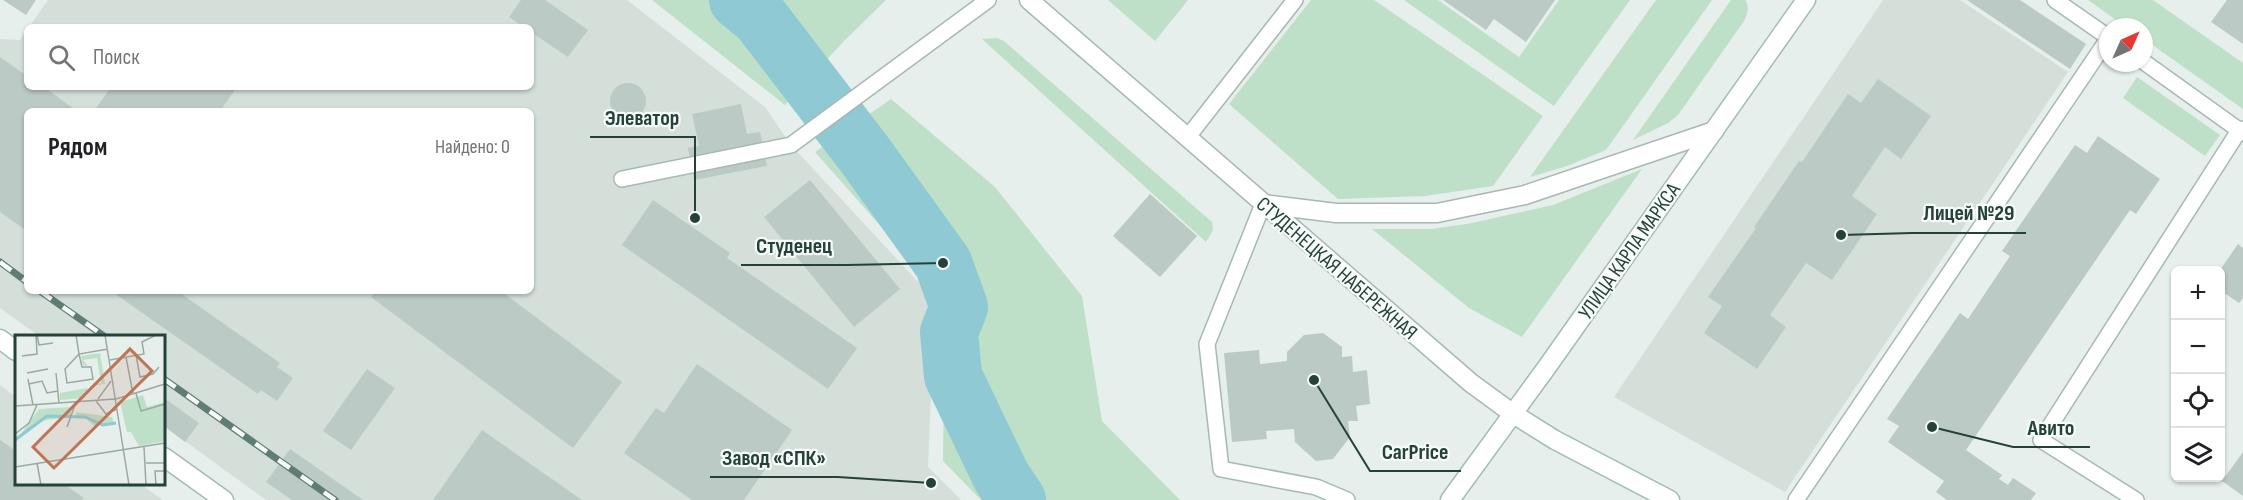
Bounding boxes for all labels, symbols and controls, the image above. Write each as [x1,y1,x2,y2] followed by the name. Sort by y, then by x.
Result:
[2099,18,2153,72] north arrow
[24,24,534,90] search box
[45,41,78,74] icon: search
[93,44,139,71] text: Поиск
[590,97,695,137] callout: Элеватор
[605,105,679,132] text: Элеватор
[48,132,107,163] text: Рядом
[435,135,510,159] text: Найдено: 0
[1573,177,1686,324] street label: УЛИЦА КАРЛА МАРКСА
[1251,192,1422,345] street label: СТУДЕНЕЦКАЯ НАБЕРЕЖНАЯ
[1912,193,2026,233] callout: Лицей №29
[1924,200,2014,227] text: Лицей №29
[741,225,847,265] callout: Студенец
[756,233,832,260] text: Студенец
[2171,266,2225,482] map controls
[2171,266,2225,320] button: +
[2171,320,2225,374] button: −
[15,335,165,485] inset map
[2171,374,2225,428] button: locate
[2013,407,2090,447] callout: Авито
[2027,415,2074,442] text: Авито
[2171,428,2225,482] button: layers
[1370,431,1461,471] callout: CarPrice
[710,437,838,477] callout: Завод «СПК»
[1382,439,1448,466] text: CarPrice
[722,445,826,472] text: Завод «СПК»

